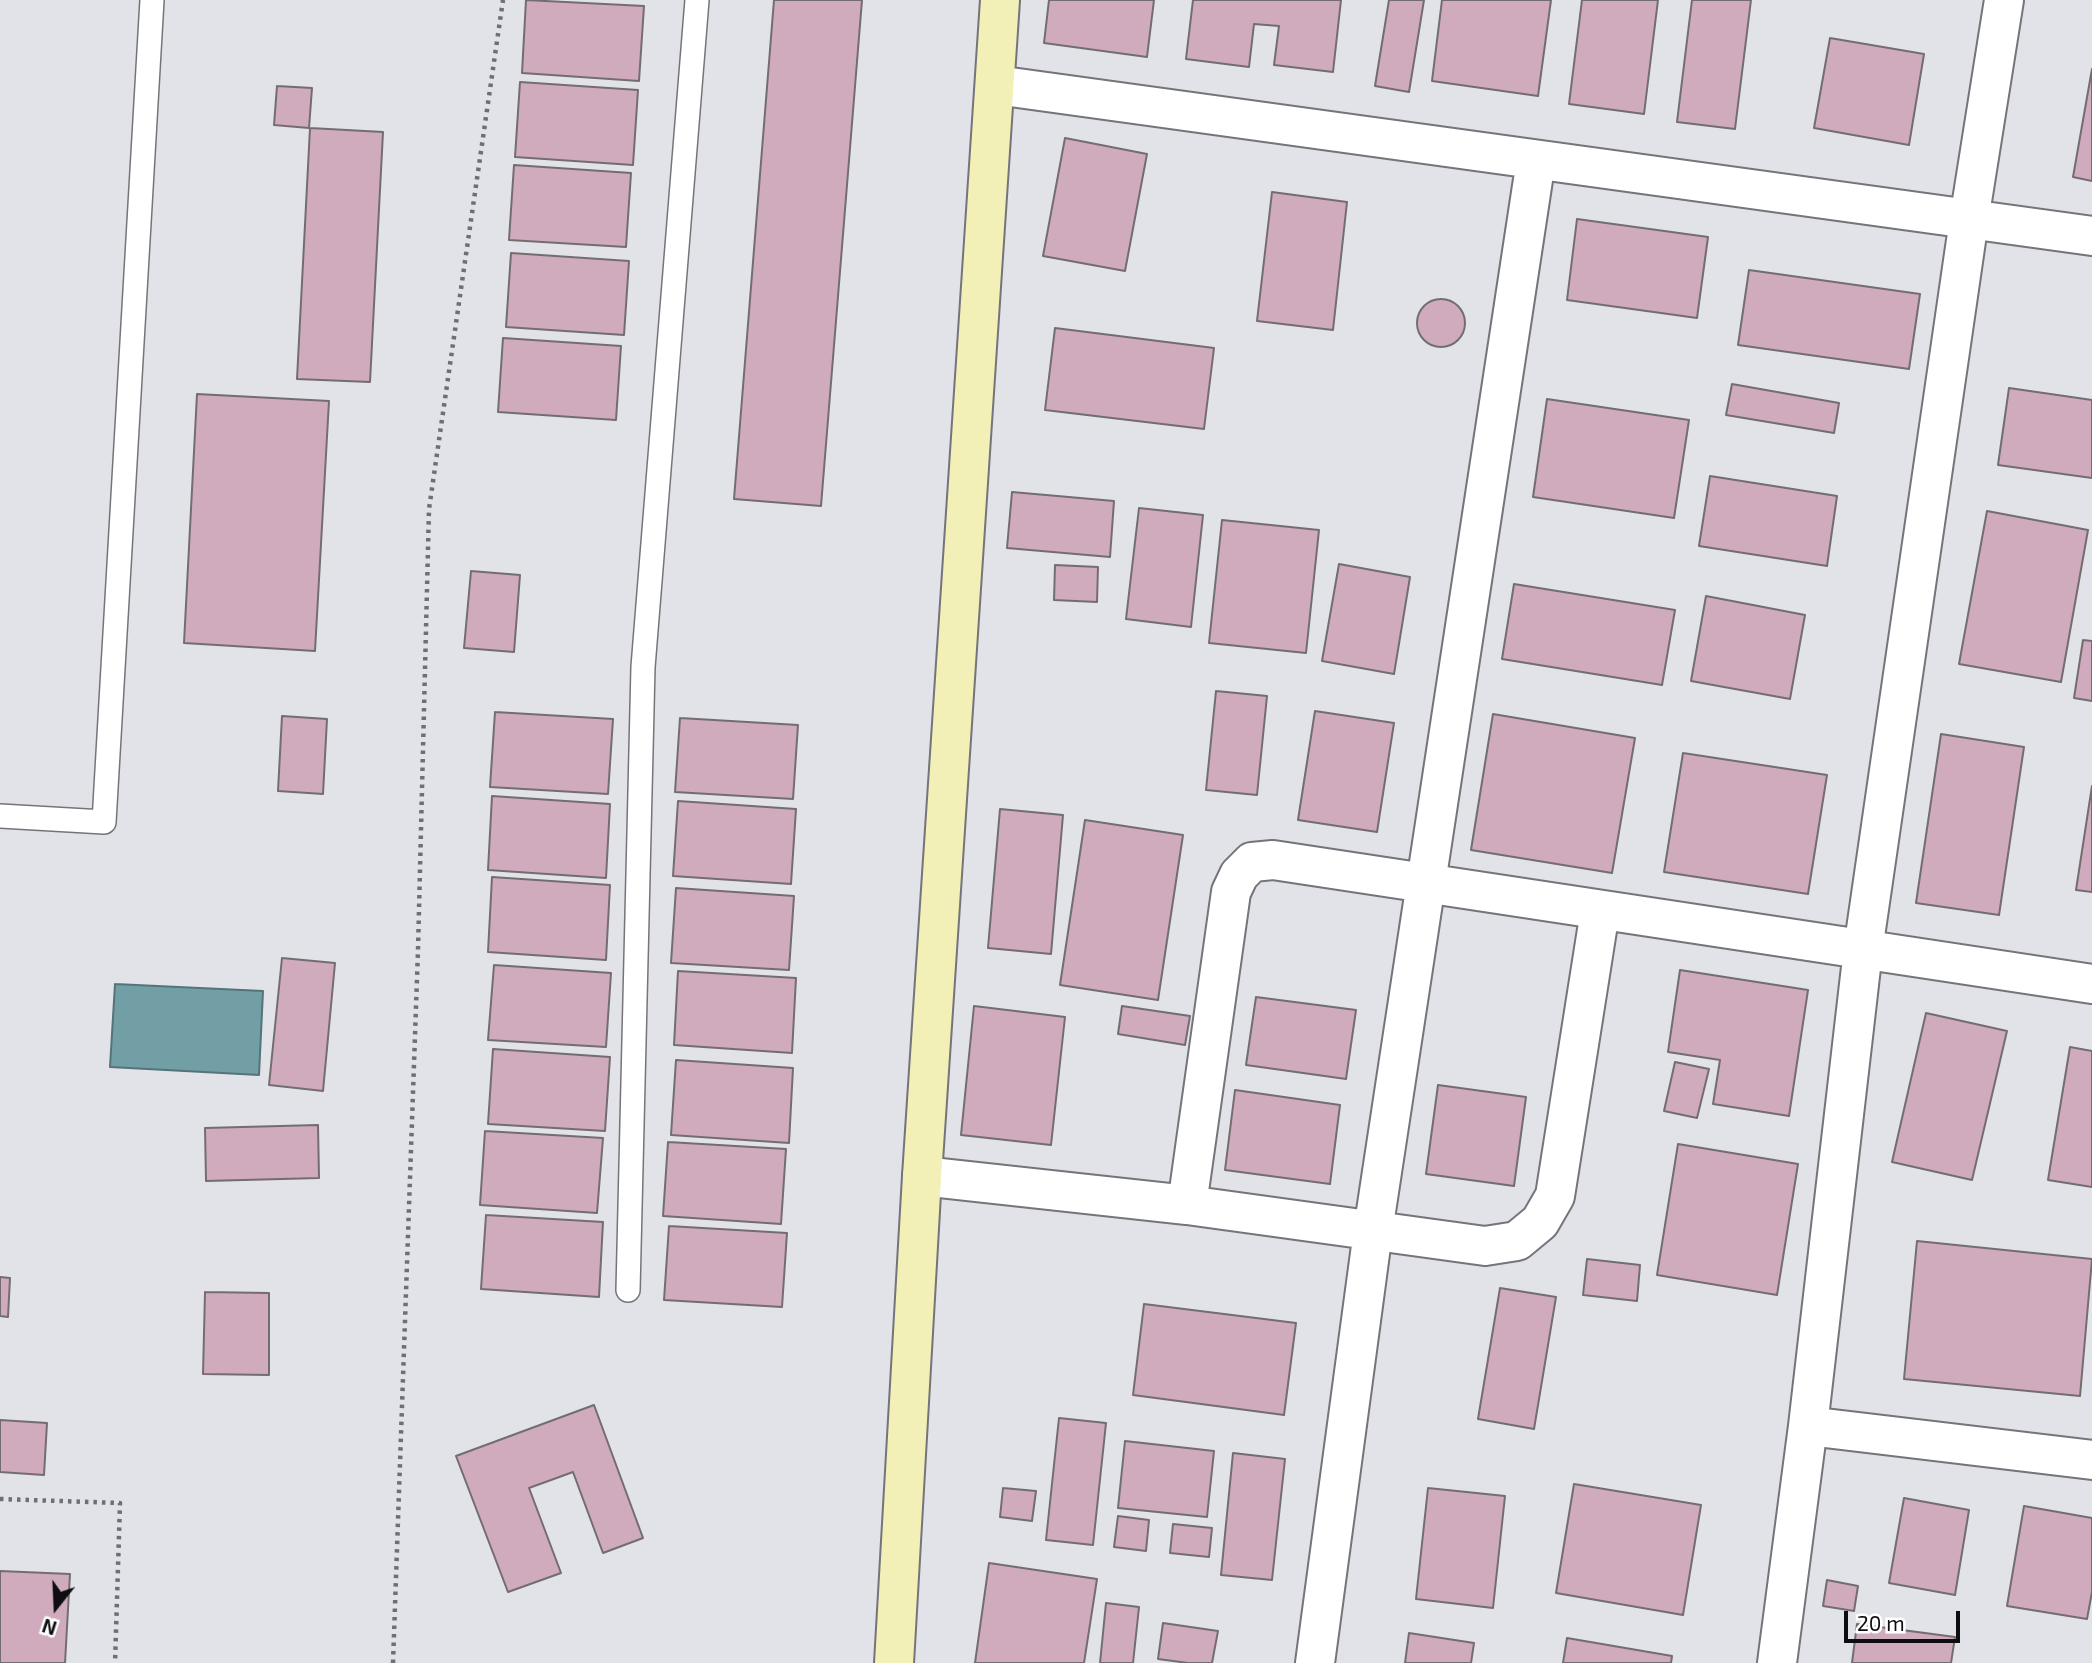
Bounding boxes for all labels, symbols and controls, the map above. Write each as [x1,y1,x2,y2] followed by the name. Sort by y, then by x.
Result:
[21,1572,91,1642] north arrow
[1847,1596,1962,1640] scale bar
[1857,1610,1905,1635] text: 20 m
[39,1614,59,1641] text: N

